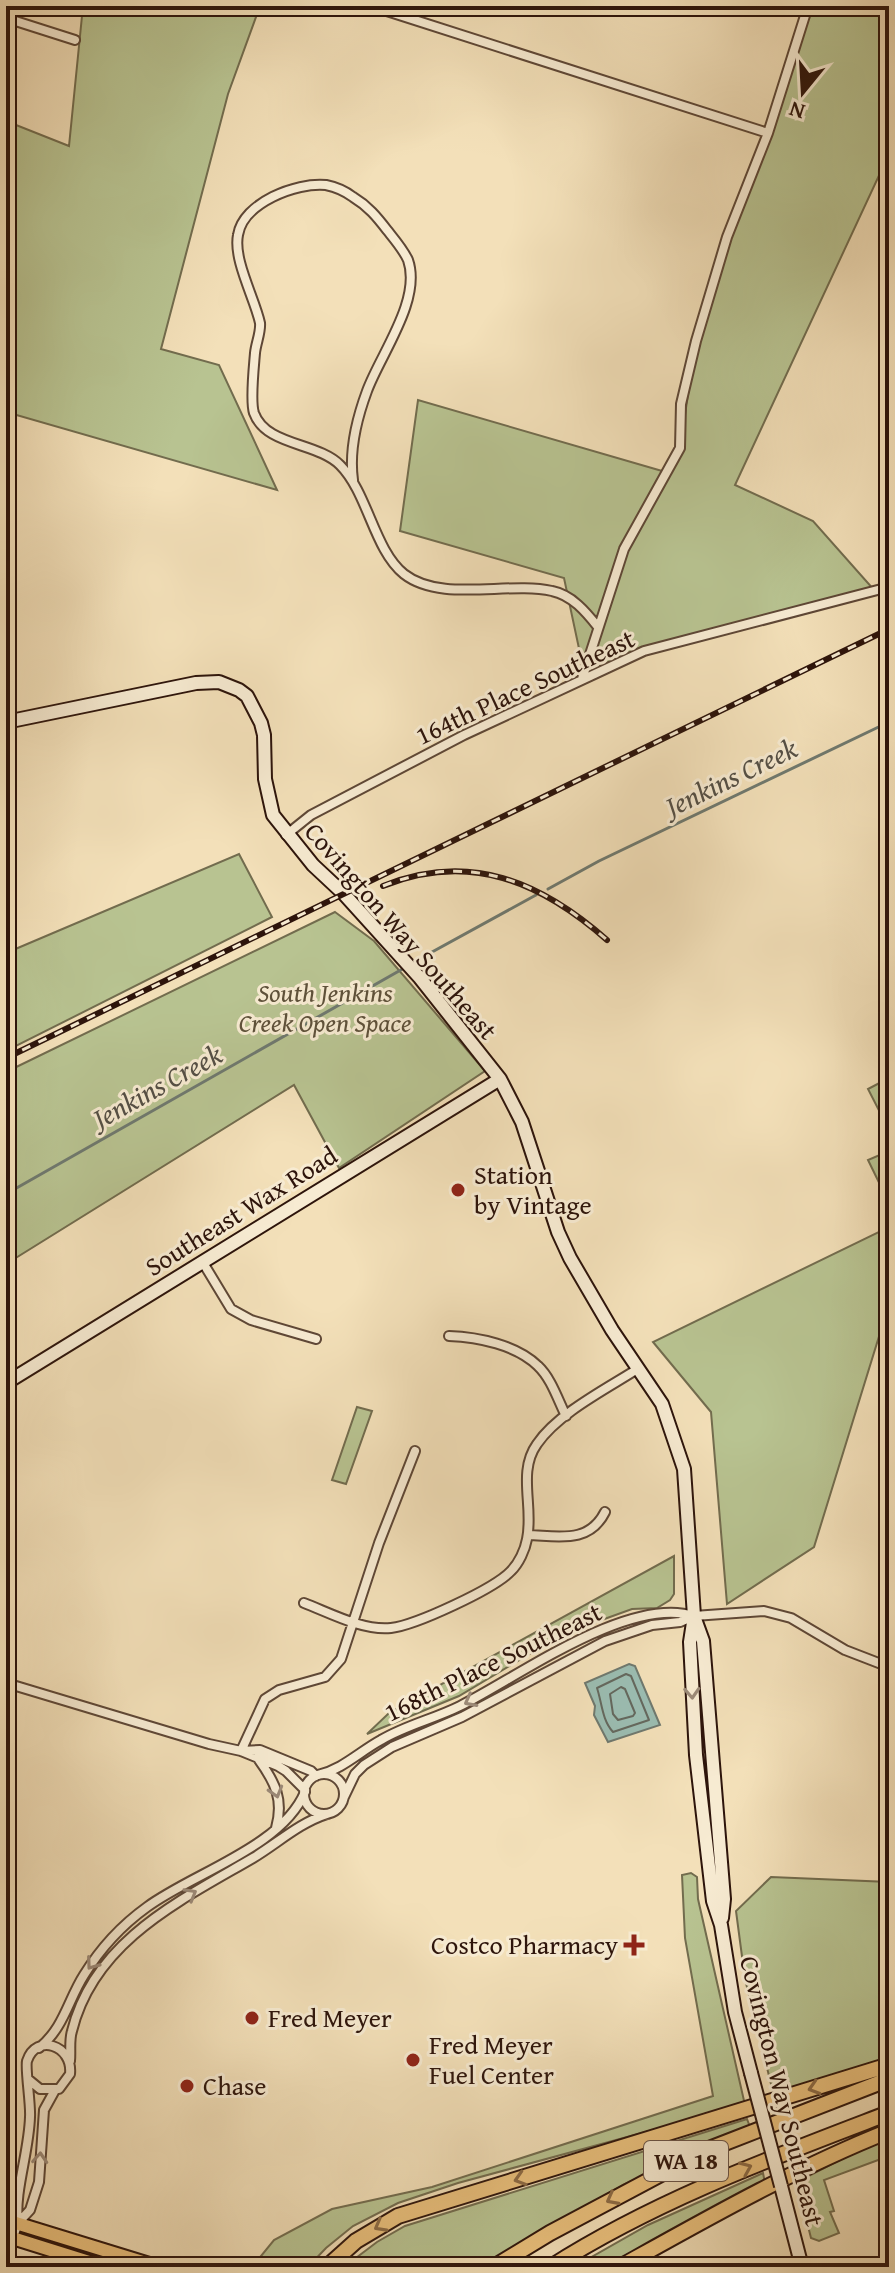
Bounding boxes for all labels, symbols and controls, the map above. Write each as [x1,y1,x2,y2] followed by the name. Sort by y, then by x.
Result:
[763,52,843,132] north arrow
[785,93,809,129] text: N
[409,619,641,754] street label: 164th Place Southeast
[654,727,804,828] water label: Jenkins Creek
[296,813,507,1048] street label: Covington Way Southeast
[239,973,411,1042] park label: South Jenkins Creek Open Space
[81,1033,229,1140] water label: Jenkins Creek
[137,1136,345,1285] street label: Southeast Wax Road
[474,1155,592,1224] place label: Station by Vintage
[449,1181,467,1199] marker: Station by Vintage
[377,1592,608,1731] street label: 168th Place Southeast
[684,1687,701,1700] one-way arrow
[463,1692,478,1707] one-way arrow
[267,1785,284,1798] one-way arrow
[182,1888,197,1904] one-way arrow
[431,1925,618,1964] place label: Costco Pharmacy
[625,1936,643,1954] marker: Costco Pharmacy
[730,1952,835,2230] street label: Covington Way Southeast
[87,1955,102,1970] one-way arrow
[268,1998,392,2037] place label: Fred Meyer
[243,2009,261,2027] marker: Fred Meyer
[429,2025,554,2094] place label: Fred Meyer Fuel Center
[404,2051,422,2069] marker: Fred Meyer Fuel Center
[203,2066,267,2105] place label: Chase
[178,2077,196,2095] marker: Chase
[808,2079,822,2095] one-way arrow
[644,2141,728,2181] road number: WA 18
[31,2151,48,2164] one-way arrow
[737,2162,752,2178] one-way arrow
[514,2170,527,2186] one-way arrow
[606,2190,621,2205] one-way arrow
[375,2216,389,2232] one-way arrow

